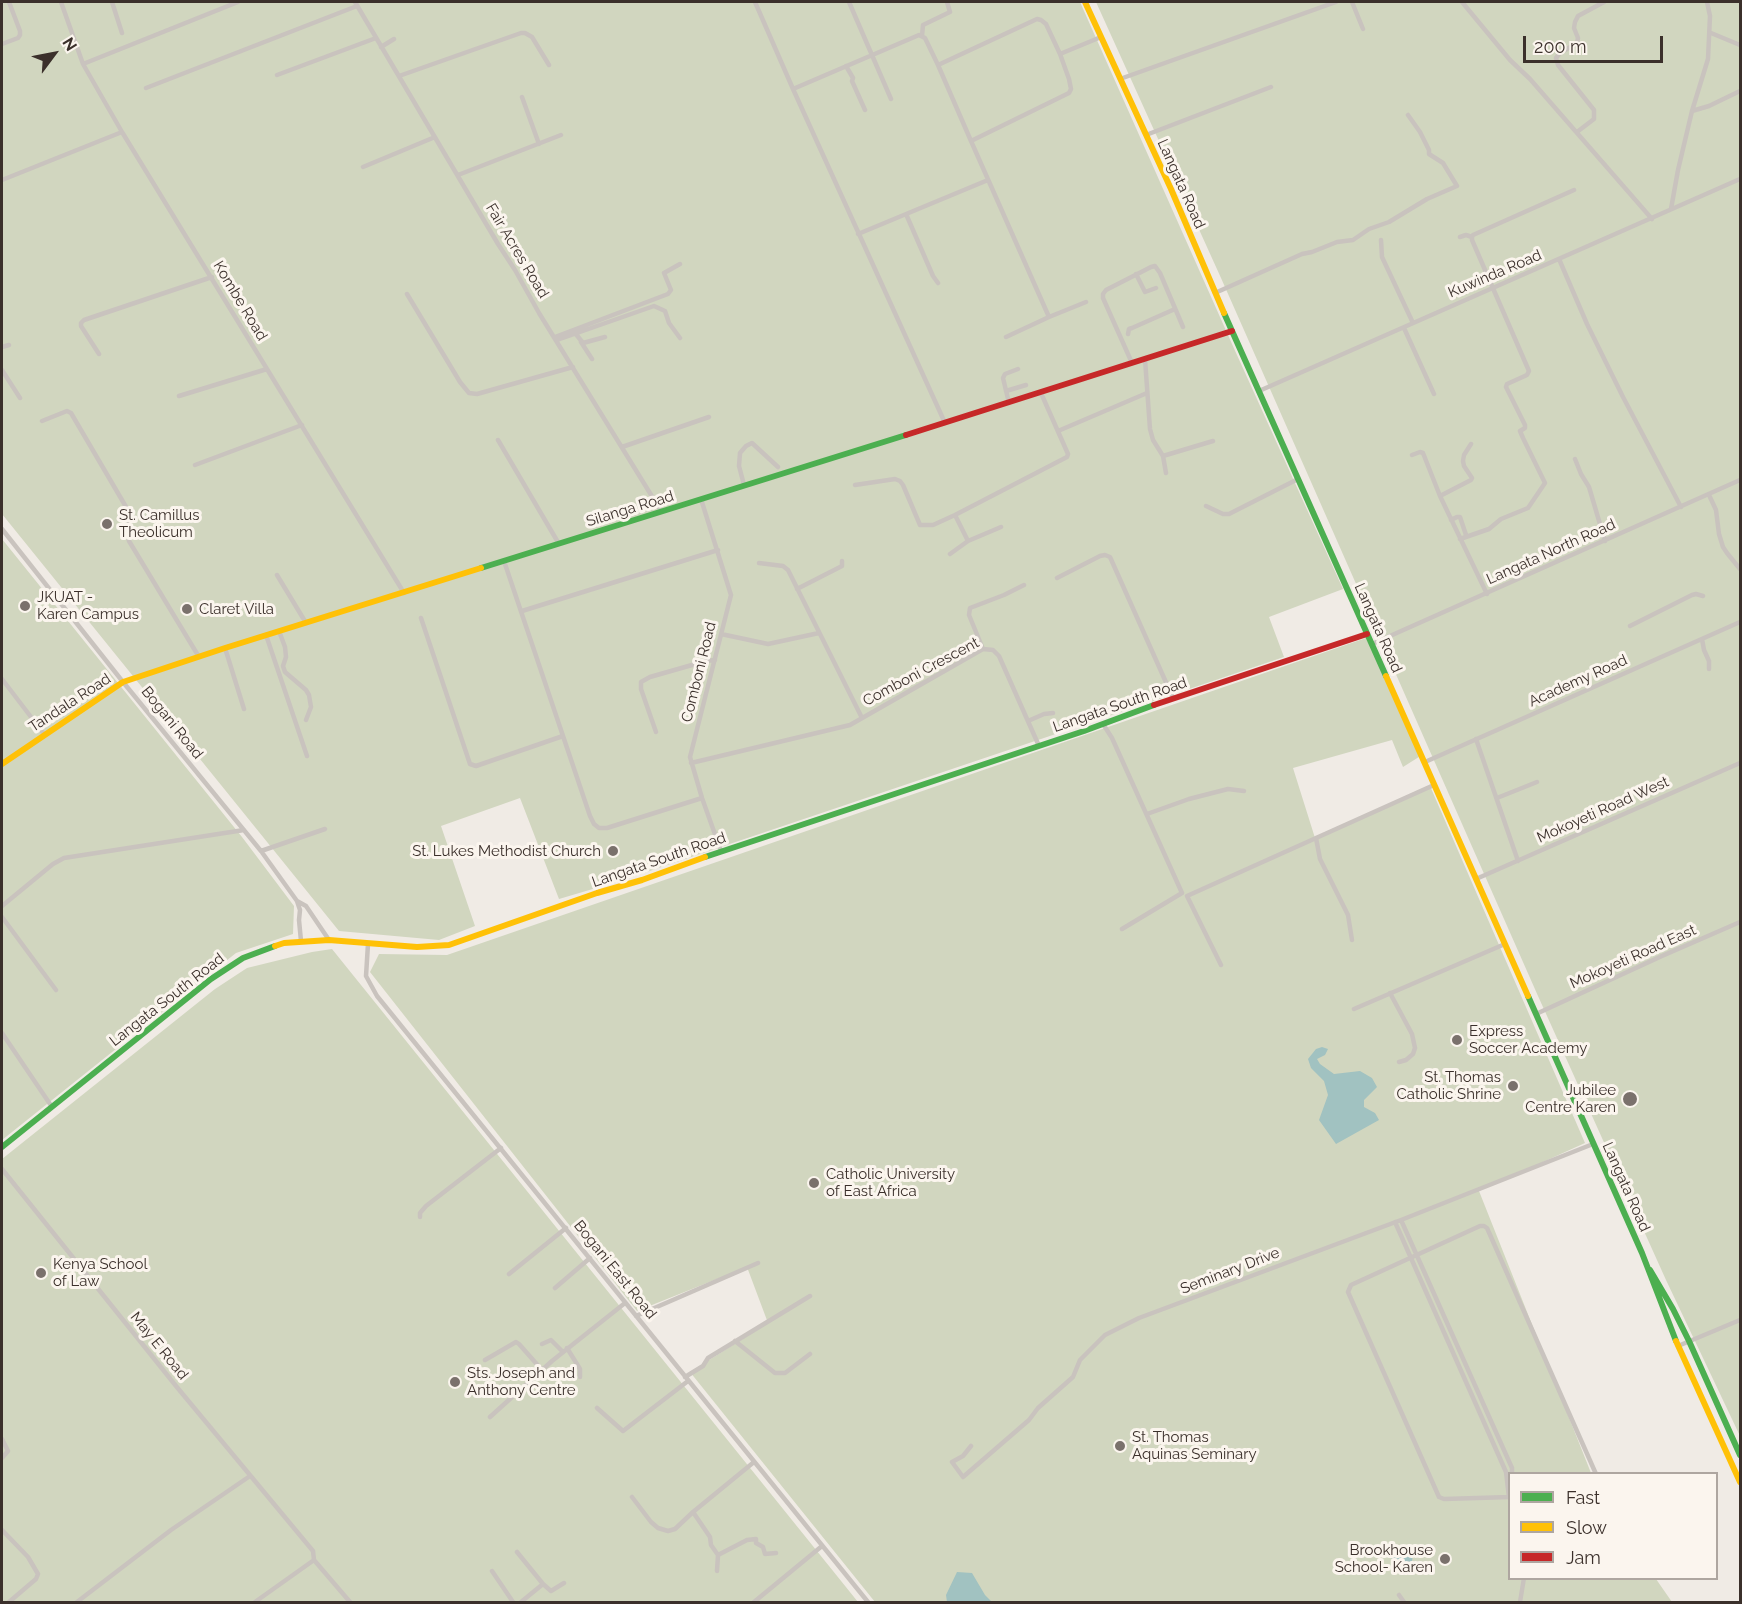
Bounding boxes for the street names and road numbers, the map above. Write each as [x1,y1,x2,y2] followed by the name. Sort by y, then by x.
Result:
[1153,136,1209,232] street label: Langata Road
[482,200,552,302] street label: Fair Acres Road
[1446,246,1544,302] street label: Kuwinda Road
[209,258,271,344] street label: Kombe Road
[584,487,676,531] street label: Silanga Road
[1484,515,1618,589] street label: Langata North Road
[1350,580,1406,676] street label: Langata Road
[678,620,720,724] street label: Comboni Road
[860,634,982,710] street label: Comboni Crescent
[1526,651,1630,711] street label: Academy Road
[26,670,114,736] street label: Tandala Road
[1051,674,1189,736] street label: Langata South Road
[137,683,207,763] street label: Bogani Road
[1534,773,1672,847] street label: Mokoyeti Road West
[590,829,728,891] street label: Langata South Road
[1567,921,1699,993] street label: Mokoyeti Road East
[106,950,228,1050] street label: Langata South Road
[1598,1139,1654,1235] street label: Langata Road
[570,1217,660,1323] street label: Bogani East Road
[1178,1244,1282,1298] street label: Seminary Drive
[126,1309,192,1383] street label: May E Road

